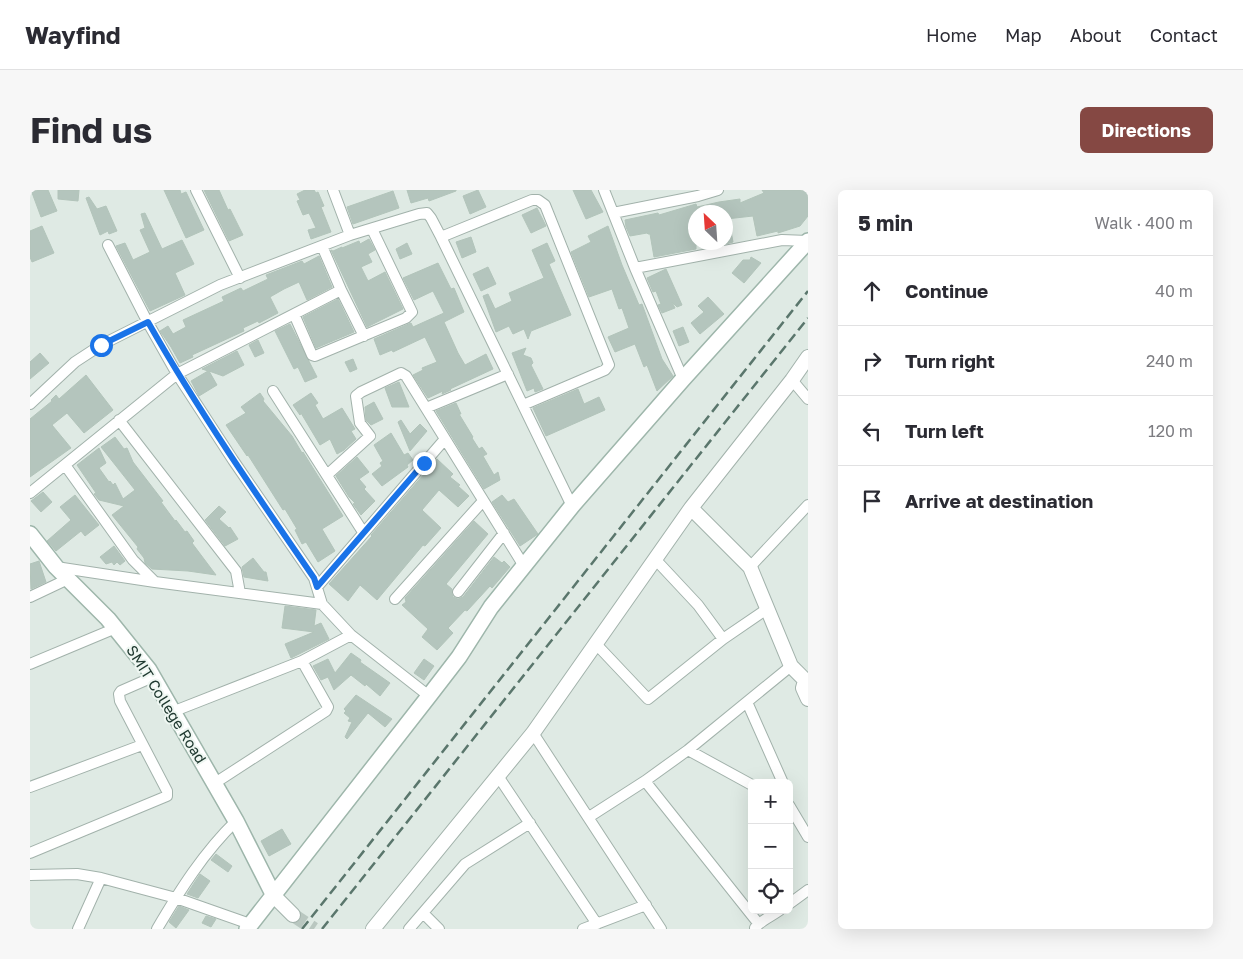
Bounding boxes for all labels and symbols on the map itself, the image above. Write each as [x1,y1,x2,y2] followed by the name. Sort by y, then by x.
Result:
[688,205,733,250] north arrow
[90,334,113,357] route start
[413,452,436,475] route end
[123,642,211,766] street label: SMIT College Road

